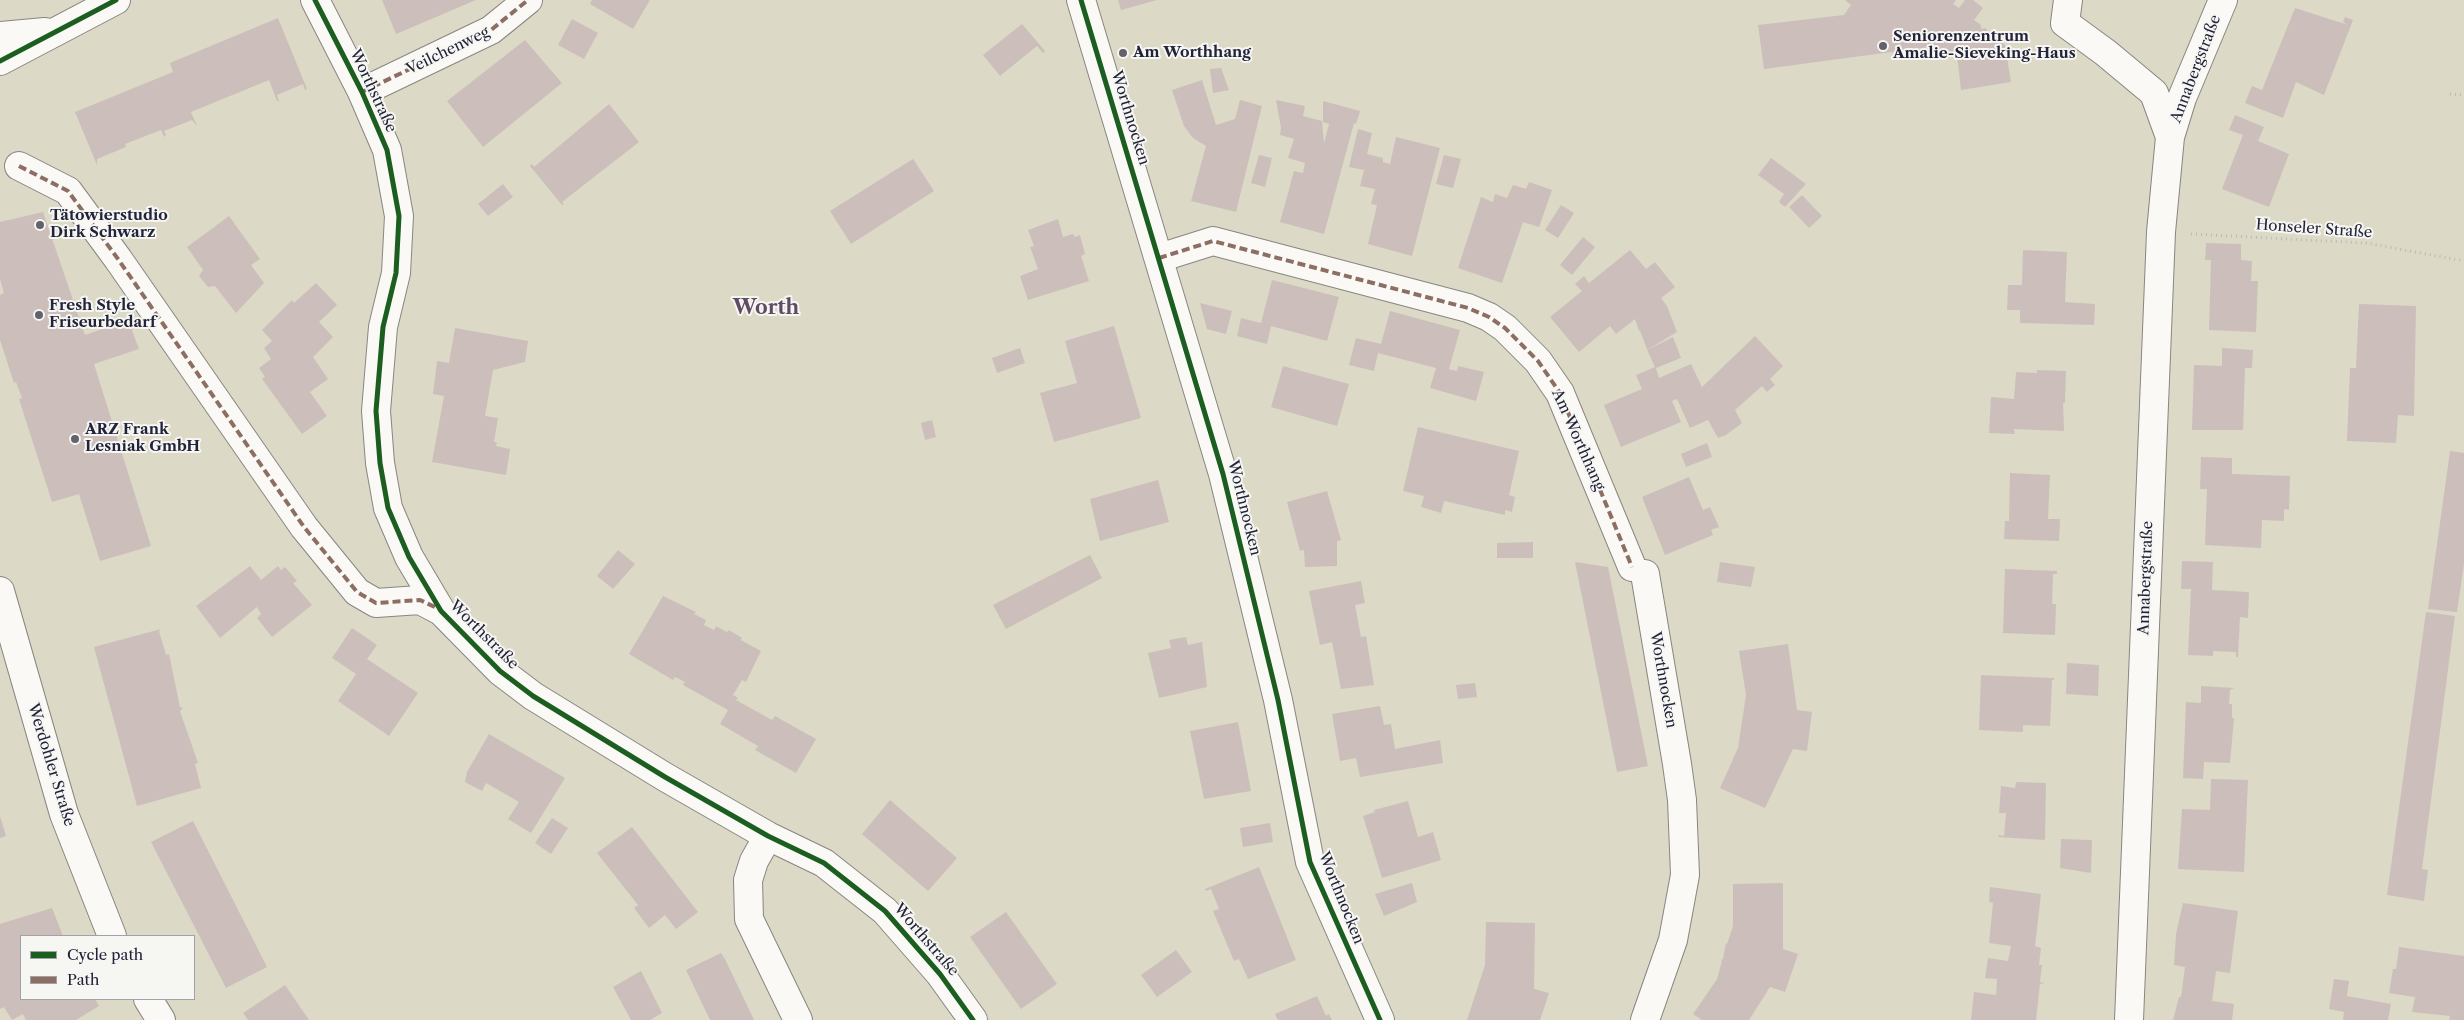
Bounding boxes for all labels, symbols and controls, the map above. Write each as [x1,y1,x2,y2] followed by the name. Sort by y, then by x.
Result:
[2167,12,2225,126] street label: Annabergstraße
[404,23,492,79] street label: Veilchenweg
[1893,28,2076,63] place label: Seniorenzentrum Amalie-Sieveking-Haus
[1877,40,1889,52] marker: Seniorenzentrum Amalie-Sieveking-Haus
[1133,44,1251,62] place label: Am Worthhang
[346,46,400,136] street label: Worthstraße
[1117,47,1129,59] marker: Am Worthhang
[1107,69,1153,167] street label: Worthnocken
[50,207,168,242] place label: Tätowierstudio Dirk Schwarz
[2255,216,2373,242] street label: Honseler Straße
[34,219,46,231] marker: Tätowierstudio Dirk Schwarz
[733,296,799,320] district label: Worth
[49,297,156,332] place label: Fresh Style Friseurbedarf
[33,309,45,321] marker: Fresh Style Friseurbedarf
[1548,387,1608,493] street label: Am Worthhang
[85,421,200,456] place label: ARZ Frank Lesniak GmbH
[69,433,81,445] marker: ARZ Frank Lesniak GmbH
[1223,458,1265,558] street label: Worthnocken
[2135,521,2157,635] street label: Annabergstraße
[446,597,522,673] street label: Worthstraße
[1646,630,1680,730] street label: Worthnocken
[24,701,78,829] street label: Werdohler Straße
[1314,849,1368,947] street label: Worthnocken
[890,900,962,980] street label: Worthstraße
[20,935,195,1000] legend
[67,945,143,964] text: Cycle path
[67,970,99,989] text: Path

